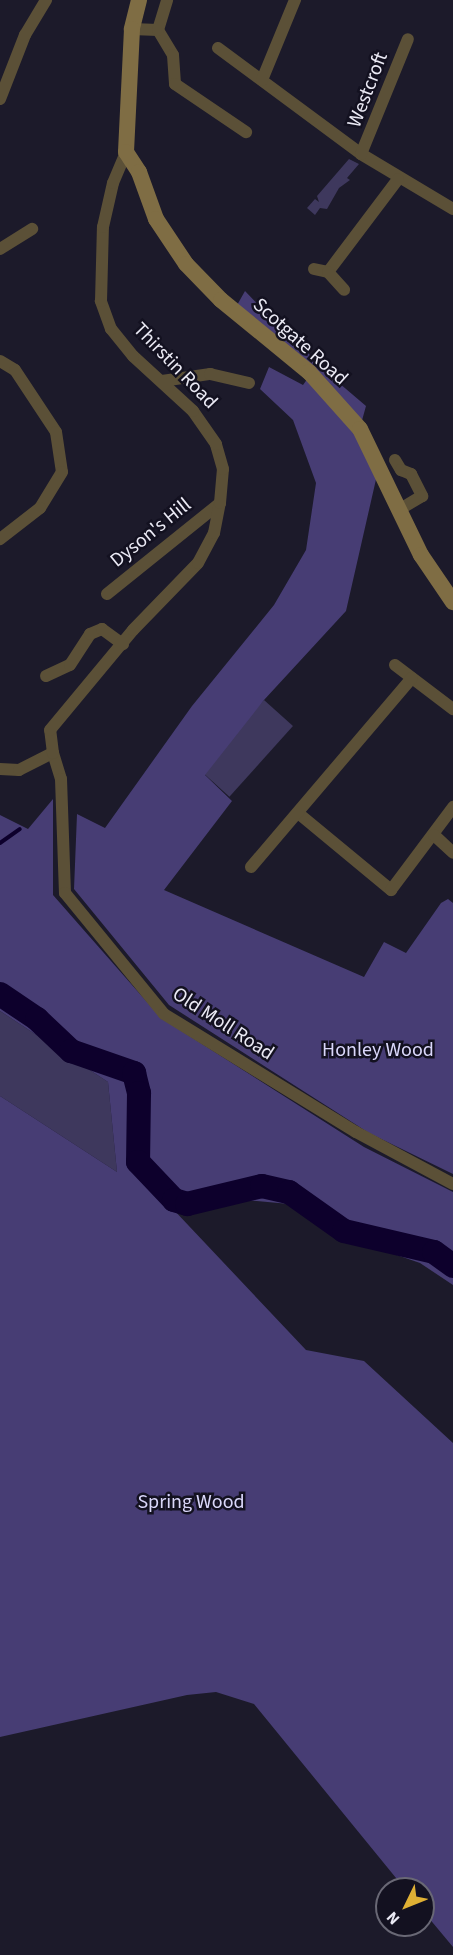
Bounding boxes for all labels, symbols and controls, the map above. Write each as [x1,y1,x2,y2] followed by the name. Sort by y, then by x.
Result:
[343,49,393,131] street label: Westcroft
[248,293,352,391] street label: Scotgate Road
[128,318,222,414] street label: Thirstin Road
[106,493,196,573] street label: Dyson's Hill
[168,982,278,1066] street label: Old Moll Road
[322,1038,434,1062] park label: Honley Wood
[137,1490,245,1514] park label: Spring Wood
[375,1877,435,1937] north arrow
[382,1907,405,1929] text: N

